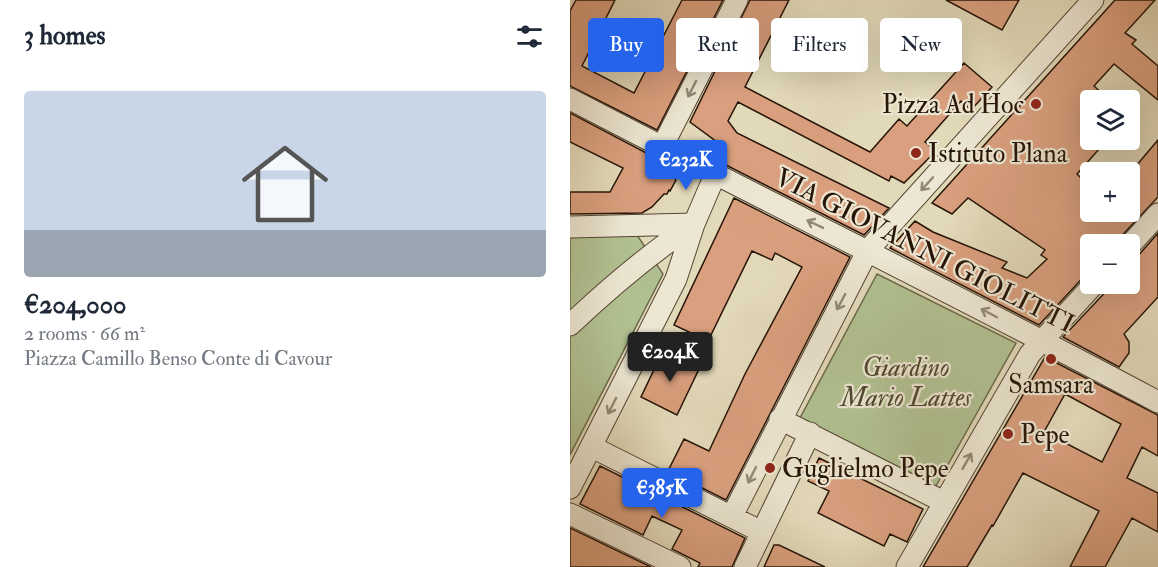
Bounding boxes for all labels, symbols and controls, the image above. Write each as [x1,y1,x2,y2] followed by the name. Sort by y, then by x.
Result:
[588,18,664,72] chip: Buy
[676,18,759,72] chip: Rent
[771,18,868,72] chip: Filters
[880,18,962,72] chip: New
[24,20,105,52] text: 3 homes
[513,20,546,53] icon: filters
[685,80,697,98] one-way arrow
[882,89,1024,121] place label: Pizza Ad Hoc
[1080,90,1140,294] map controls
[1080,90,1140,150] button: layers
[1029,97,1043,111] marker: Pizza Ad Hoc
[231,130,339,238] icon: home
[928,138,1068,170] place label: Istituto Plana
[644,140,728,191] pin: €232K
[909,146,923,160] marker: Istituto Plana
[659,147,713,172] text: €232K
[770,161,1079,340] street label: VIA GIOVANNI GIOLITTI
[1080,162,1140,222] button: +
[920,176,934,191] one-way arrow
[807,218,825,230] one-way arrow
[1080,234,1140,294] button: −
[24,289,126,321] text: €204,000
[835,293,847,310] one-way arrow
[980,307,998,318] one-way arrow
[24,321,145,346] text: 2 rooms · 66 m²
[628,332,712,383] pin: €204K
[642,339,698,364] text: €204K
[24,346,332,371] text: Piazza Camillo Benso Conte di Cavour
[839,352,972,414] park label: Giardino Mario Lattes
[1044,352,1058,366] marker: Samsara
[1008,369,1094,401] place label: Samsara
[606,397,618,415] one-way arrow
[1020,419,1070,452] place label: Pepe
[1001,427,1015,441] marker: Pepe
[782,453,949,486] place label: Guglielmo Pepe
[962,453,974,470] one-way arrow
[763,461,777,475] marker: Guglielmo Pepe
[746,466,757,484] one-way arrow
[620,468,704,519] pin: €385K
[636,475,688,500] text: €385K

